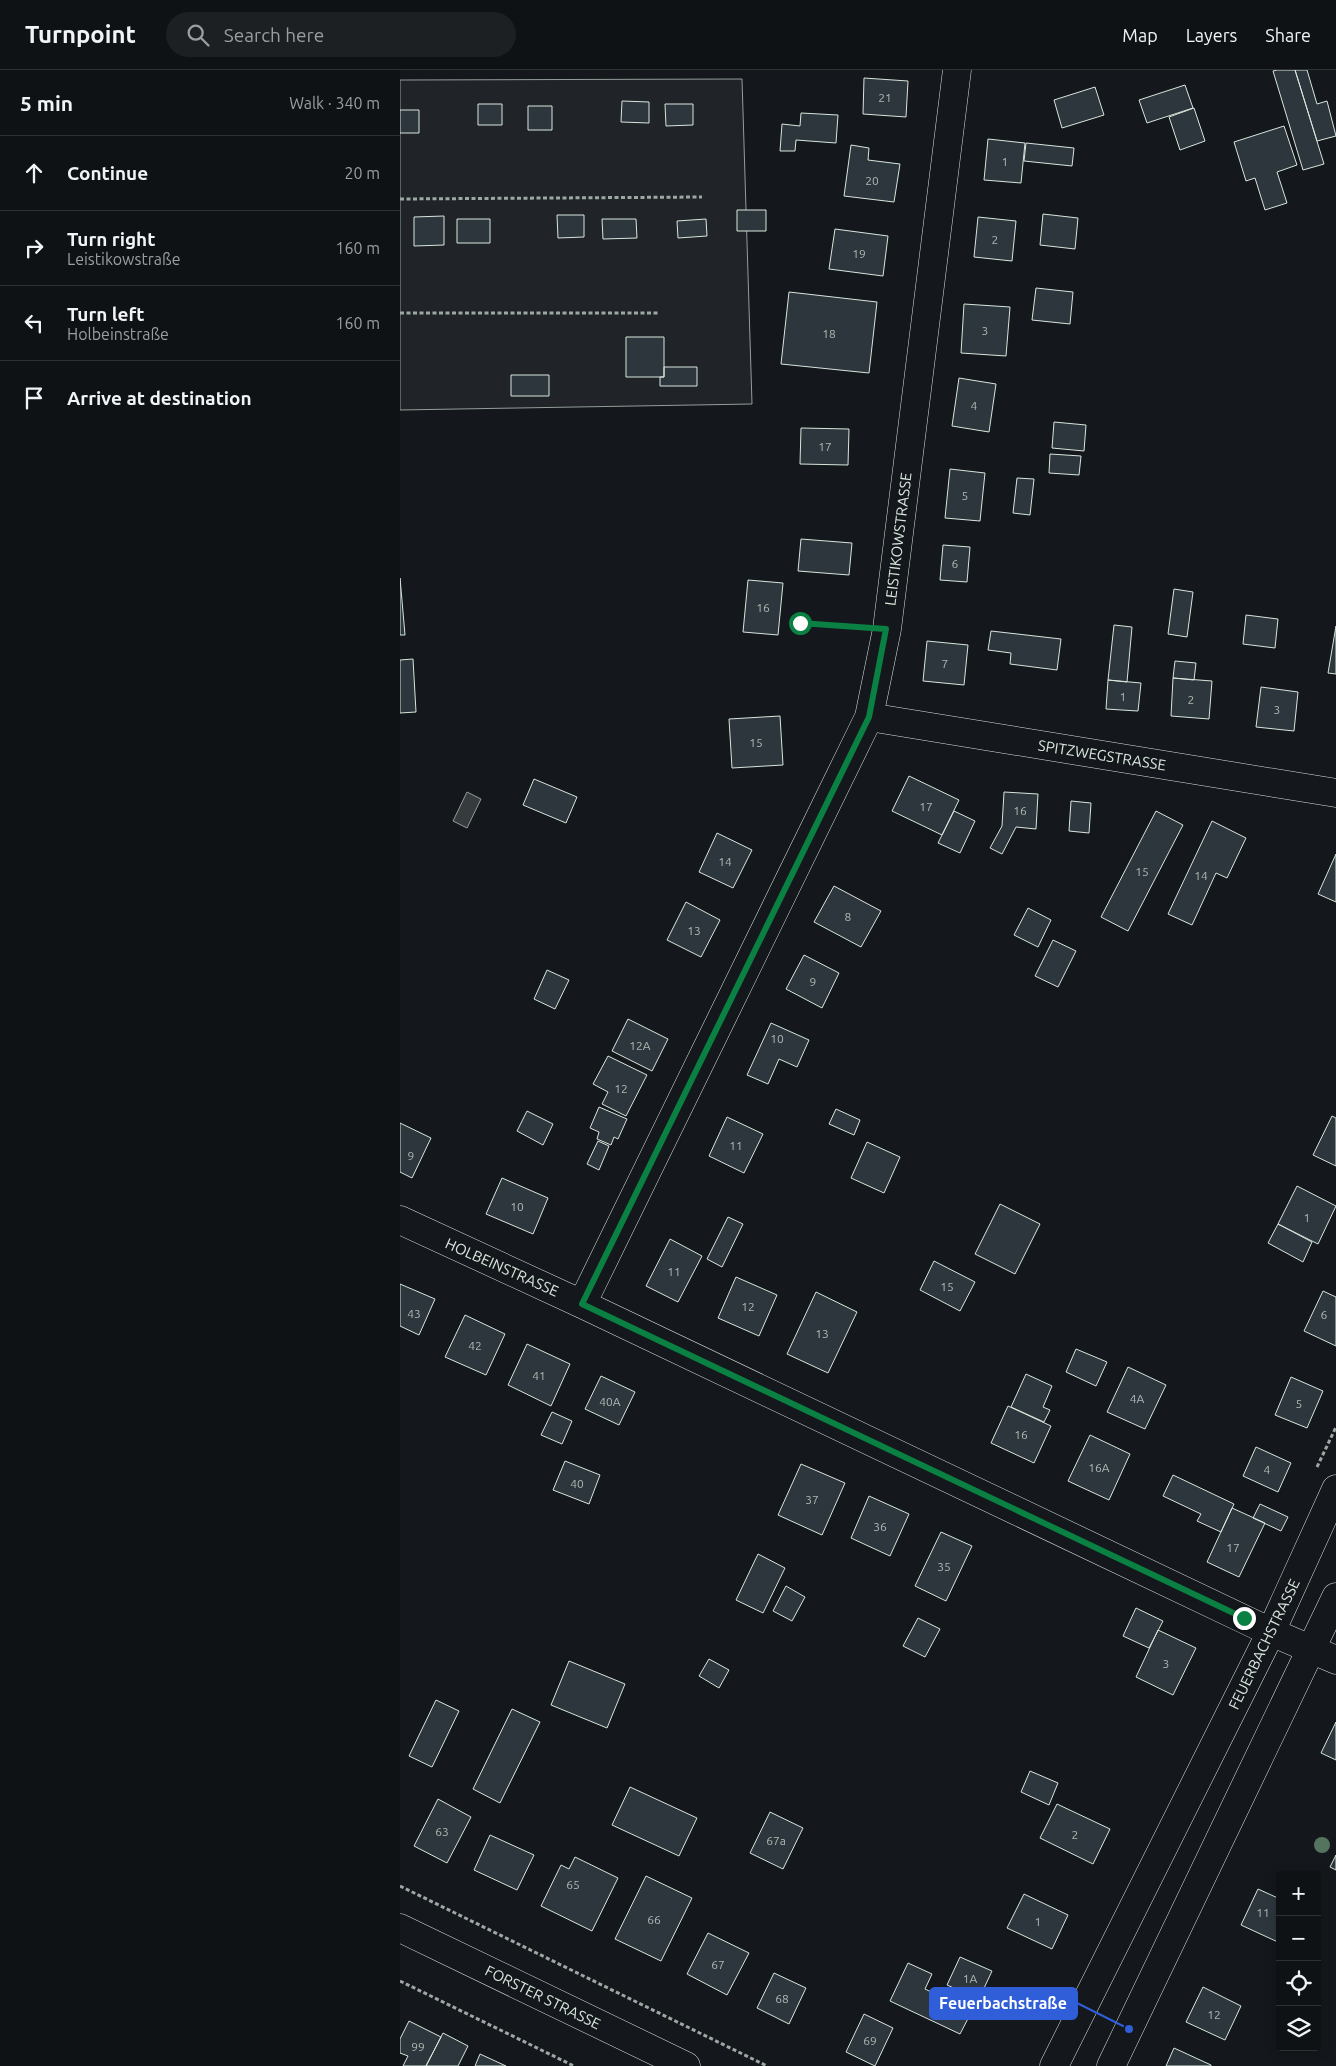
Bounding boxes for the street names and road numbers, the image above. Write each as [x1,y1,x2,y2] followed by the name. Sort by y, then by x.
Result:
[881,471,915,607] street label: LEISTIKOWSTRASSE
[1037,736,1167,774] street label: SPITZWEGSTRASSE
[443,1234,561,1300] street label: HOLBEINSTRASSE
[1225,1576,1303,1712] street label: FEUERBACHSTRASSE
[482,1962,604,2032] street label: FORSTER STRASSE

